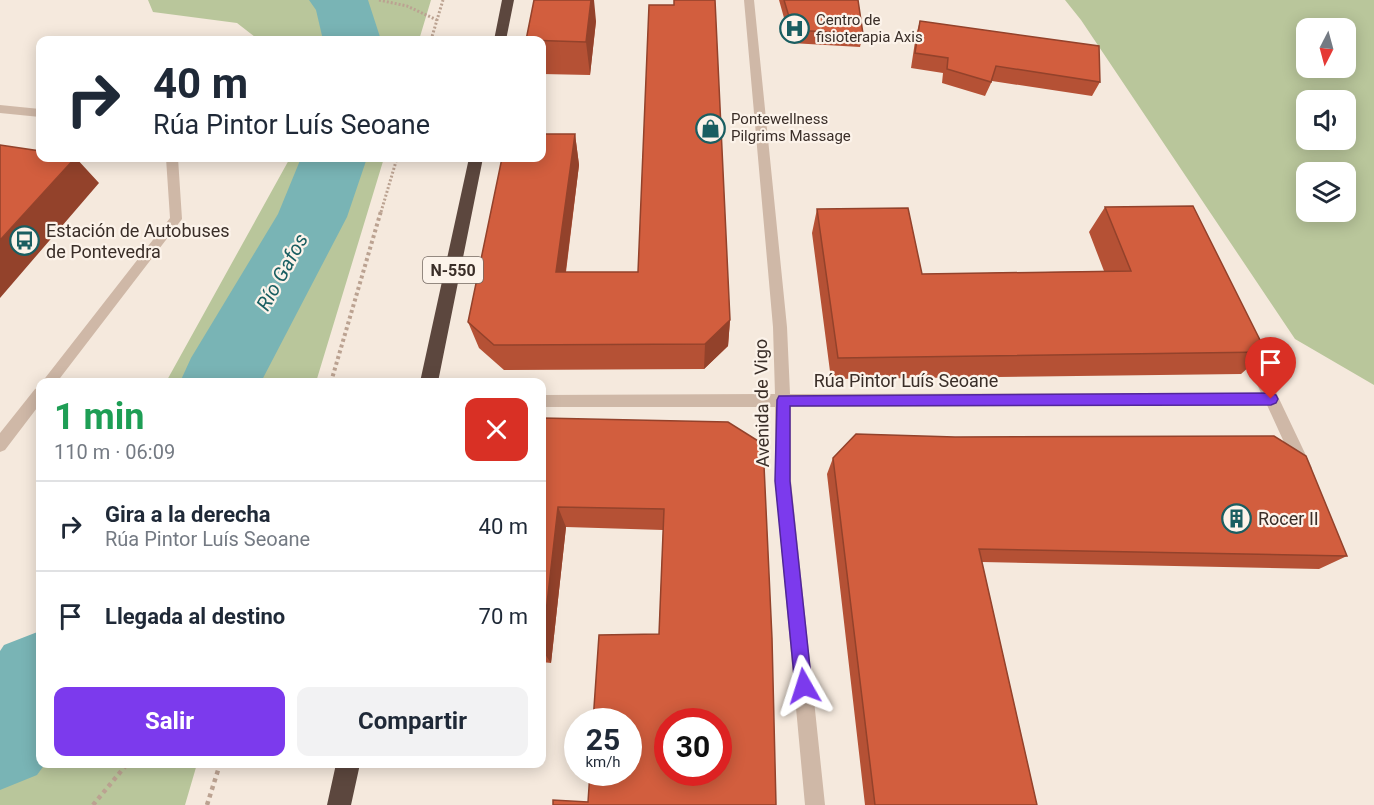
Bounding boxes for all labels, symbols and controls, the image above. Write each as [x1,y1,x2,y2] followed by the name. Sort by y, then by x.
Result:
[816,11,923,46] place label: Centro de fisioterapia Axis
[779,13,811,45] hospital icon: Centro de fisioterapia Axis
[1296,18,1356,78] north arrow
[1296,18,1356,222] map controls
[153,59,248,108] text: 40 m
[54,60,132,138] icon: right
[1296,90,1356,150] button: sound
[153,109,430,141] text: Rúa Pintor Luís Seoane
[731,110,851,145] place label: Pontewellness Pilgrims Massage
[694,112,726,144] shop icon: Pontewellness Pilgrims Massage
[1296,162,1356,222] button: layers
[46,220,230,262] place label: Estación de Autobuses de Pontevedra
[9,225,41,257] bus stop icon: Estación de Autobuses de Pontevedra
[251,229,313,315] water label: Río Gafos
[423,257,483,283] road number: N-550
[1245,337,1296,399] pin
[750,339,773,467] street label: Avenida de Vigo
[1254,346,1287,379] icon: arrive
[814,370,998,391] street label: Rúa Pintor Luís Seoane
[54,396,145,438] text: 1 min
[465,398,528,461] button: close
[54,440,175,464] text: 110 m · 06:09
[105,502,271,527] text: Gira a la derecha
[1221,503,1253,535] building icon: Rocer II
[1258,508,1319,529] place label: Rocer II
[54,510,87,543] icon: right
[479,514,528,539] text: 40 m
[105,527,310,551] text: Rúa Pintor Luís Seoane
[54,600,87,633] icon: arrive
[105,604,285,629] text: Llegada al destino
[479,604,528,629] text: 70 m
[772,654,836,718] position arrow
[54,687,285,756] button: Salir
[297,687,528,756] button: Compartir
[654,708,732,786] speed limit sign: 30
[586,722,620,757] text: 25
[585,753,621,771] text: km/h

